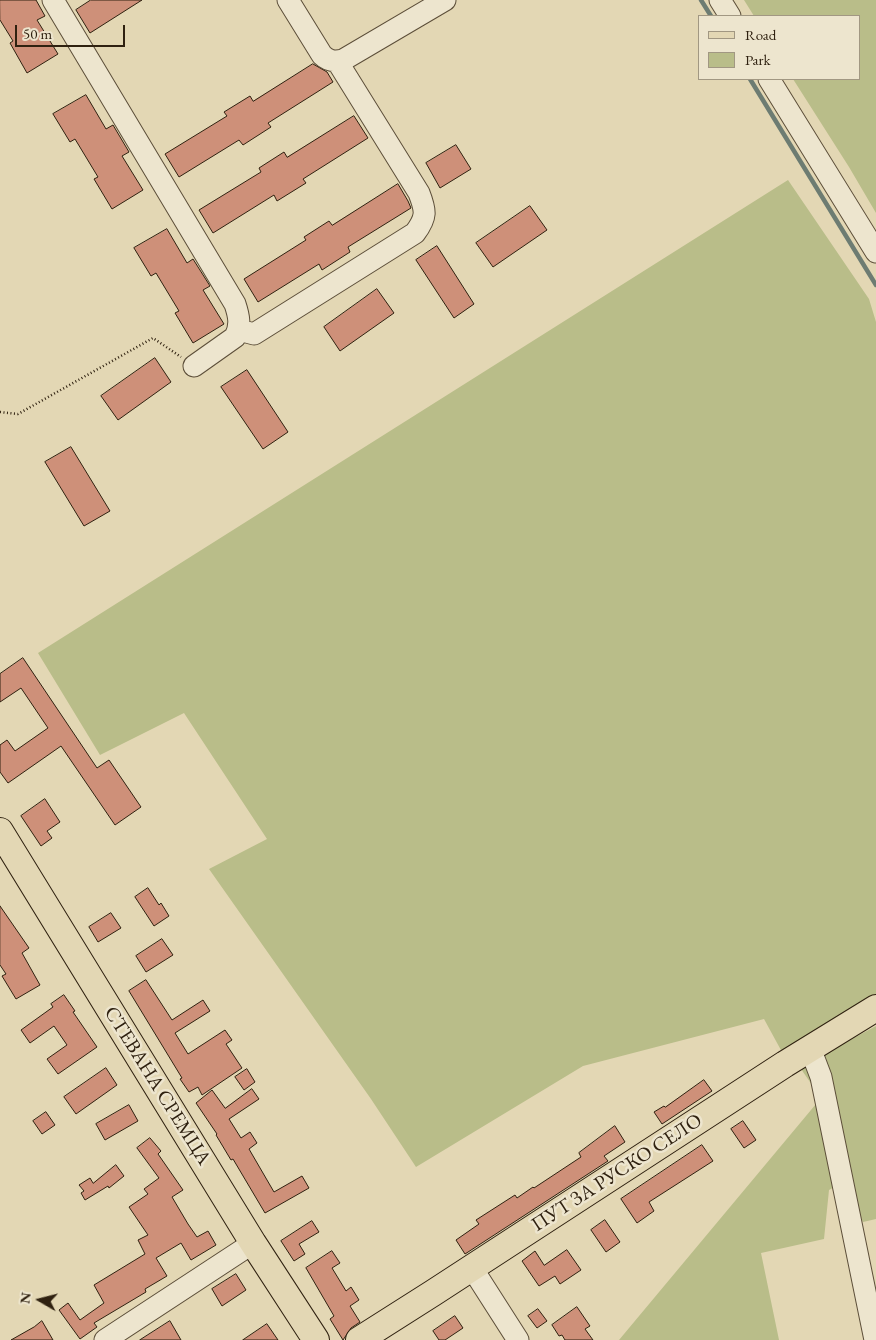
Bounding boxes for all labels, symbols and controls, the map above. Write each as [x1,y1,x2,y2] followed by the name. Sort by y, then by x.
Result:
[18,15,128,47] scale bar
[698,15,861,80] legend
[23,24,52,43] text: 50 m
[745,25,776,44] text: Road
[745,50,771,69] text: Park
[98,1002,216,1170] street label: СТЕВАНА СРЕМЦА
[527,1109,707,1237] street label: ПУТ ЗА РУСКО СЕЛО
[15,1275,65,1325] north arrow
[15,1291,35,1305] text: N

